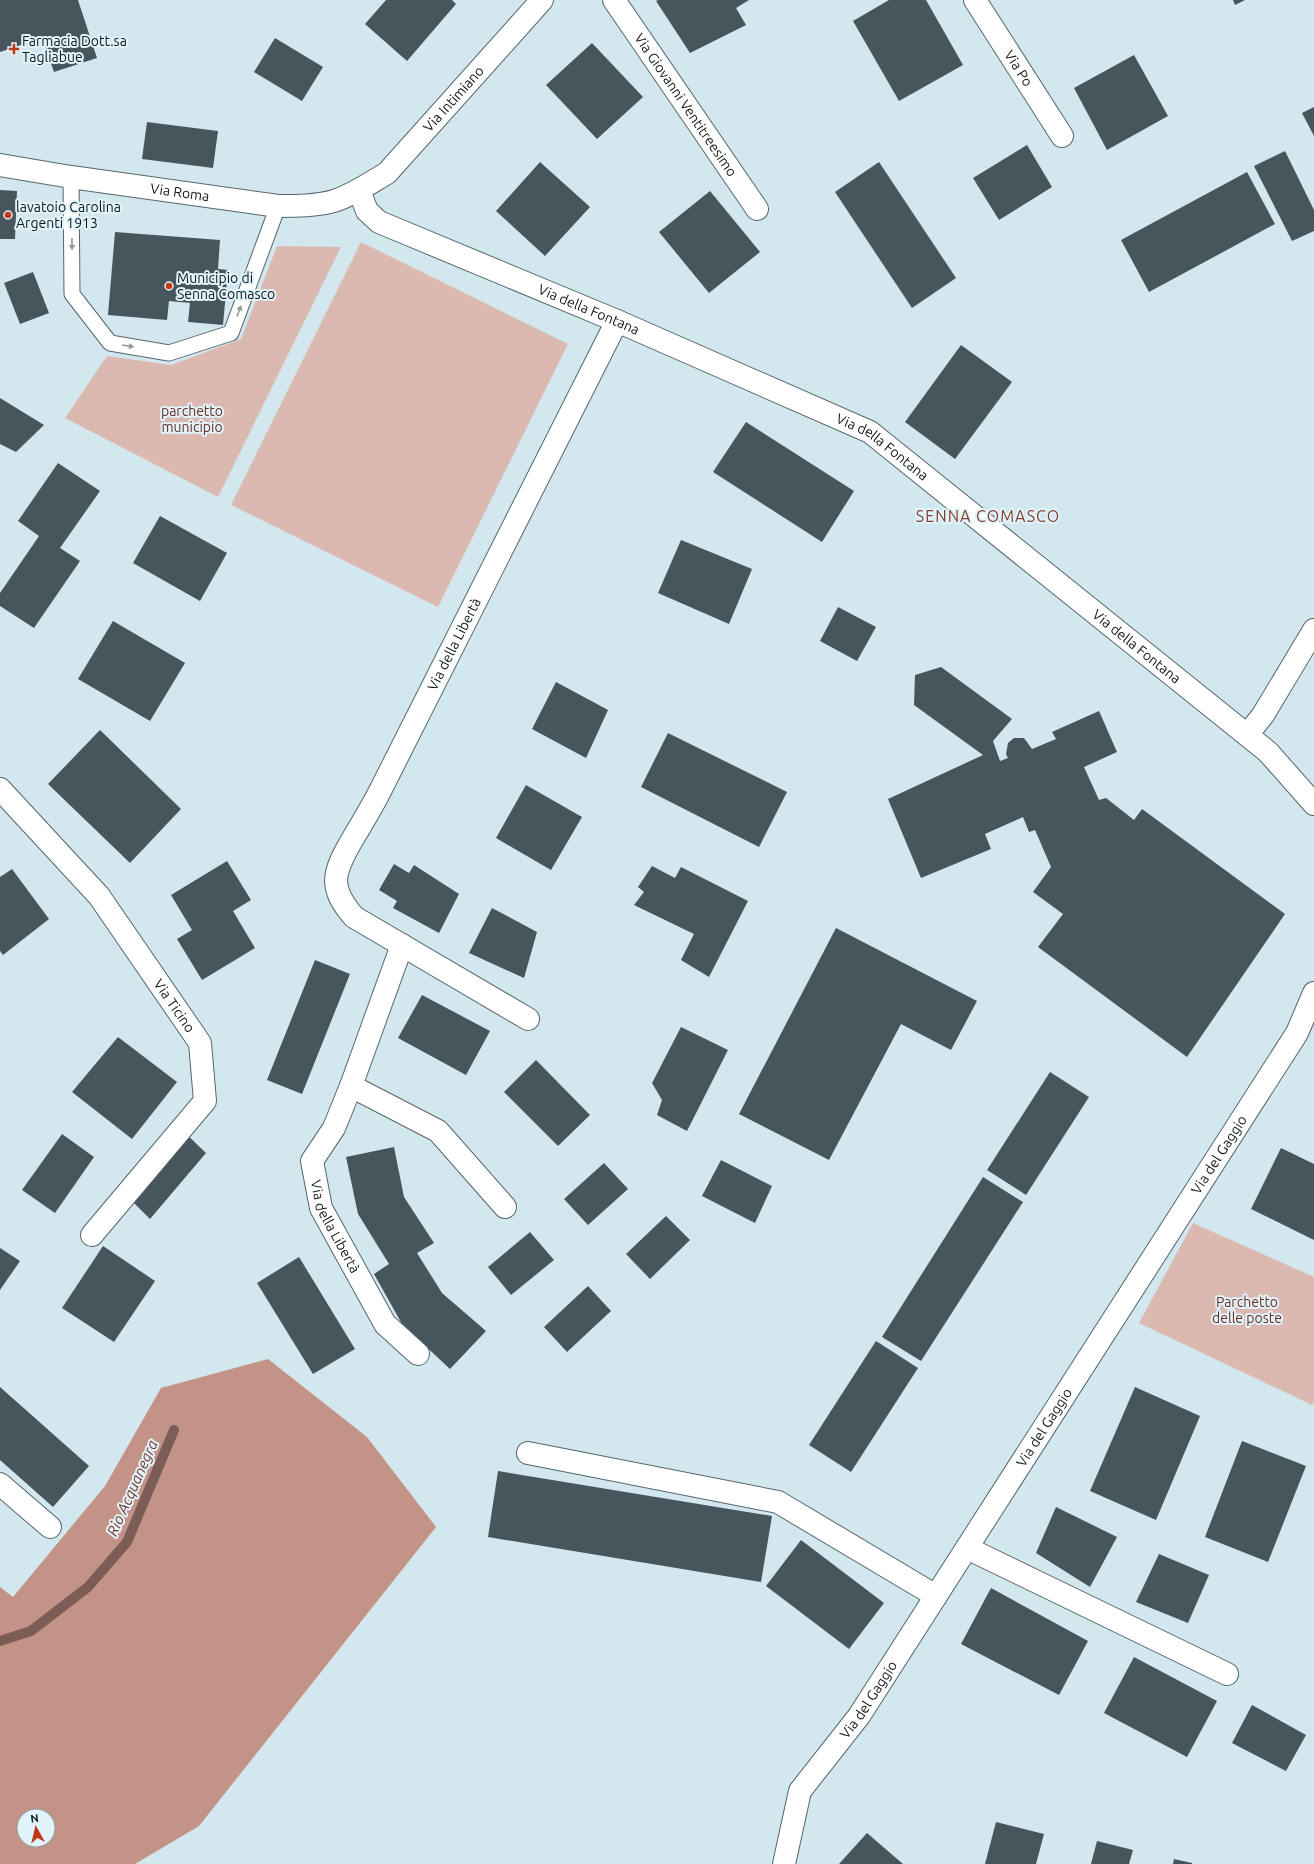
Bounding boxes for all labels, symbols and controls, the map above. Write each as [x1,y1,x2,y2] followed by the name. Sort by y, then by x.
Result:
[631,30,740,179] street label: Via Giovanni Ventitreesimo
[22,33,127,65] place label: Farmacia Dott.sa Tagliabue
[9,44,19,54] marker: Farmacia Dott.sa Tagliabue
[1001,47,1036,89] street label: Via Po
[420,63,487,135] street label: Via Intimiano
[149,180,210,204] street label: Via Roma
[16,199,121,231] place label: lavatoio Carolina Argenti 1913
[3,210,13,220] marker: lavatoio Carolina Argenti 1913
[69,238,75,251] one-way arrow
[177,270,275,302] place label: Municipio di Senna Comasco
[164,281,174,291] marker: Municipio di Senna Comasco
[536,281,642,338] street label: Via della Fontana
[237,305,243,317] one-way arrow
[122,343,134,349] one-way arrow
[161,403,223,435] park label: parchetto municipio
[834,410,931,484] street label: Via della Fontana
[916,507,1060,525] district label: SENNA COMASCO
[424,595,484,693] street label: Via della Libertà
[1089,606,1184,687] street label: Via della Fontana
[151,976,198,1035] street label: Via Ticino
[1188,1112,1250,1197] street label: Via del Gaggio
[308,1179,363,1276] street label: Via della Libertà
[1212,1294,1282,1326] park label: Parchetto delle poste
[1013,1385,1075,1470] street label: Via del Gaggio
[103,1437,161,1539] water label: Rio Acquanegra
[836,1658,900,1742] street label: Via del Gaggio
[16,1808,56,1848] north arrow
[30,1812,40,1825] text: N

